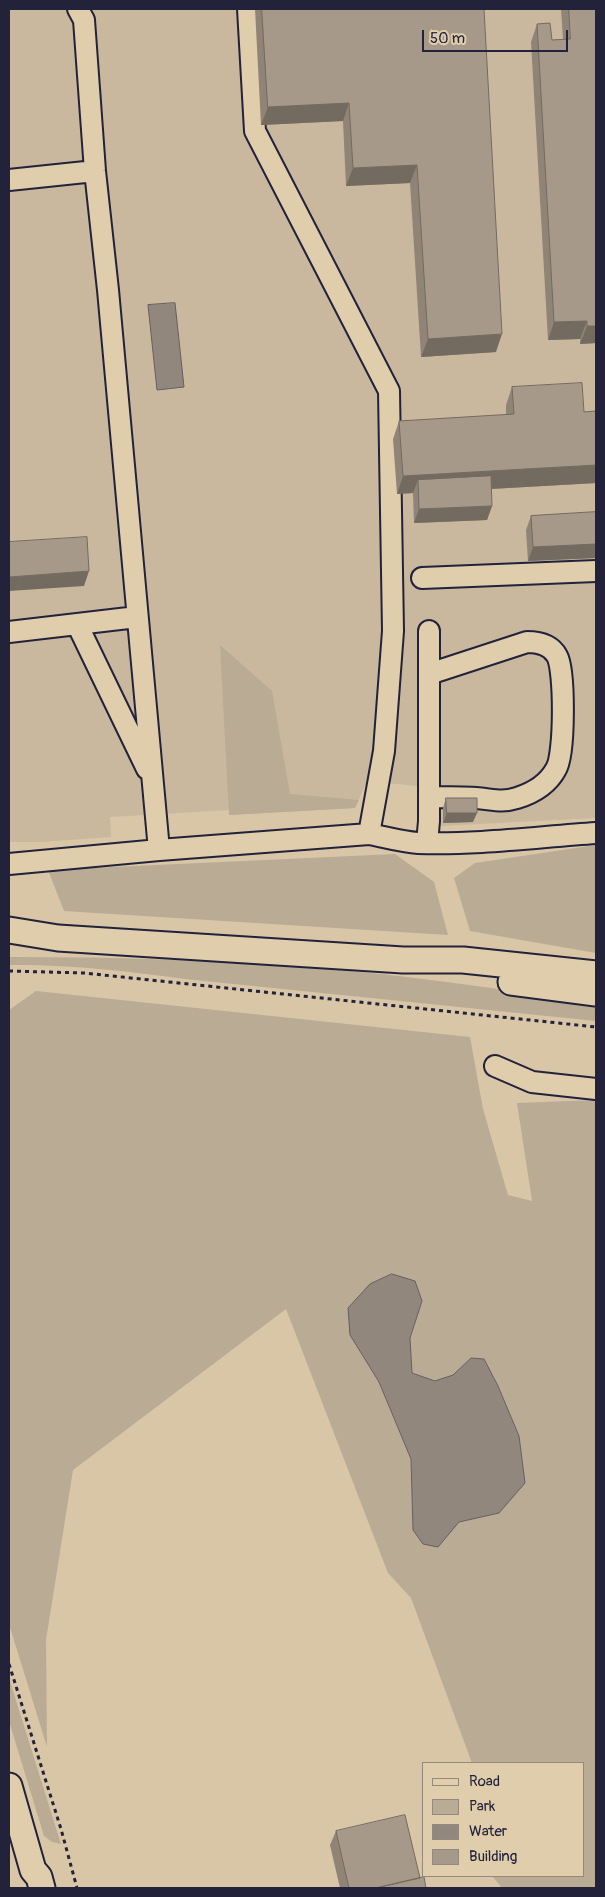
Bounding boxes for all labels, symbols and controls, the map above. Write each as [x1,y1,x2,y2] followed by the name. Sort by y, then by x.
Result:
[425,20,571,52] scale bar
[430,29,465,48] text: 50 m
[422,1762,585,1877] legend
[469,1772,500,1791] text: Road
[469,1797,495,1816] text: Park
[469,1822,507,1841] text: Water
[469,1847,517,1866] text: Building

